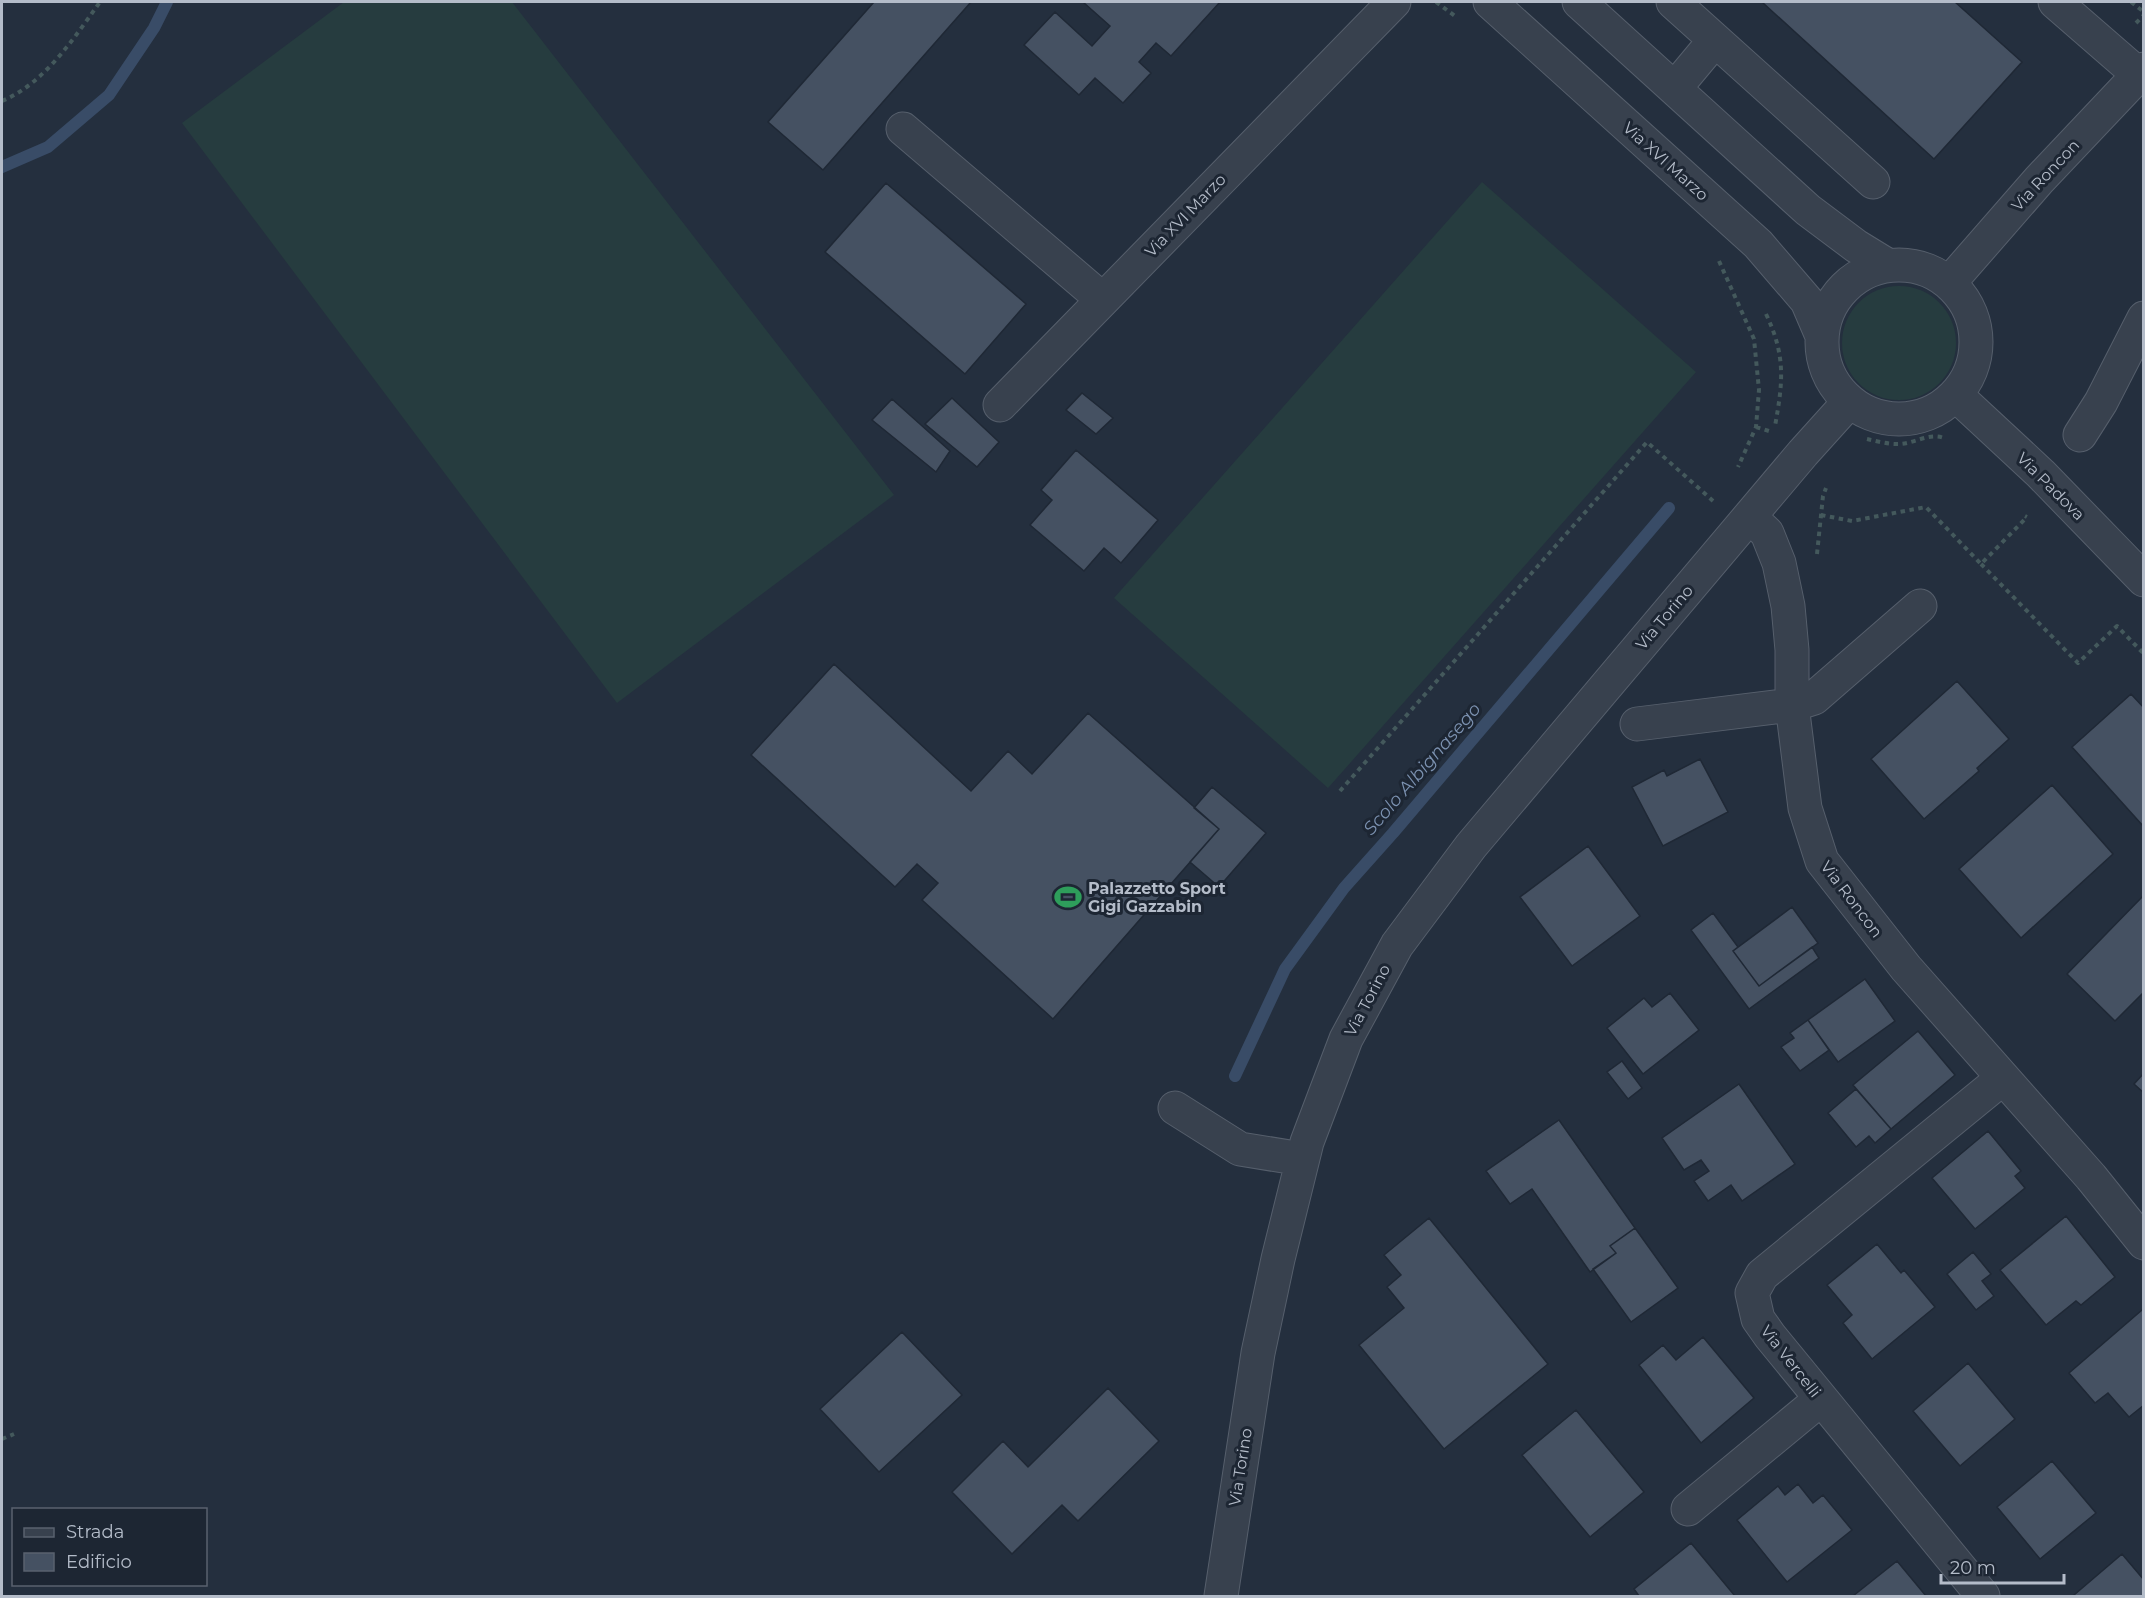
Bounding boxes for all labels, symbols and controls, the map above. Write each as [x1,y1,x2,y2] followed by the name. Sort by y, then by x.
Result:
[1619,118,1712,205] street label: Via XVI Marzo
[2007,136,2083,215] street label: Via Roncon
[1141,170,1230,261] street label: Via XVI Marzo
[2013,449,2088,524] street label: Via Padova
[1632,581,1697,654] street label: Via Torino
[1359,698,1485,840] water label: Scolo Albignasego
[1817,857,1887,941] street label: Via Roncon
[1088,879,1226,916] place label: Palazzetto Sport Gigi Gazzabin
[1053,882,1083,912] sports icon: Palazzetto Sport Gigi Gazzabin
[1341,961,1394,1039] street label: Via Torino
[1757,1321,1825,1401] street label: Via Vercelli
[1225,1427,1256,1507] street label: Via Torino
[12,1508,207,1586] legend
[66,1521,124,1543] text: Strada
[1941,1547,2064,1585] scale bar
[66,1551,132,1573] text: Edificio
[1950,1557,1996,1579] text: 20 m

